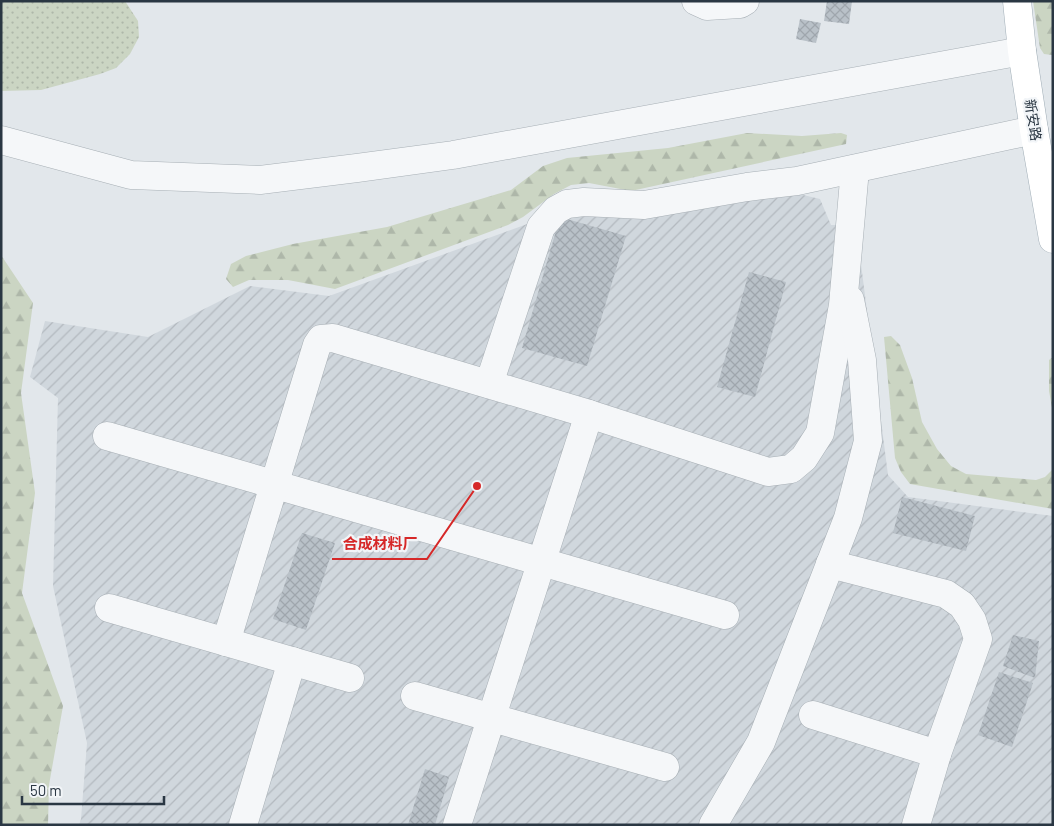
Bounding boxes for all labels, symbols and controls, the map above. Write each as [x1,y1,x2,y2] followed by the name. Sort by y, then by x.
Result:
[1022,98,1045,142] street label: 新安路
[332,529,427,559] callout: 合成材料厂
[342,534,418,552] text: 合成材料厂
[22,774,165,806] scale bar
[30,781,62,799] text: 50 m

